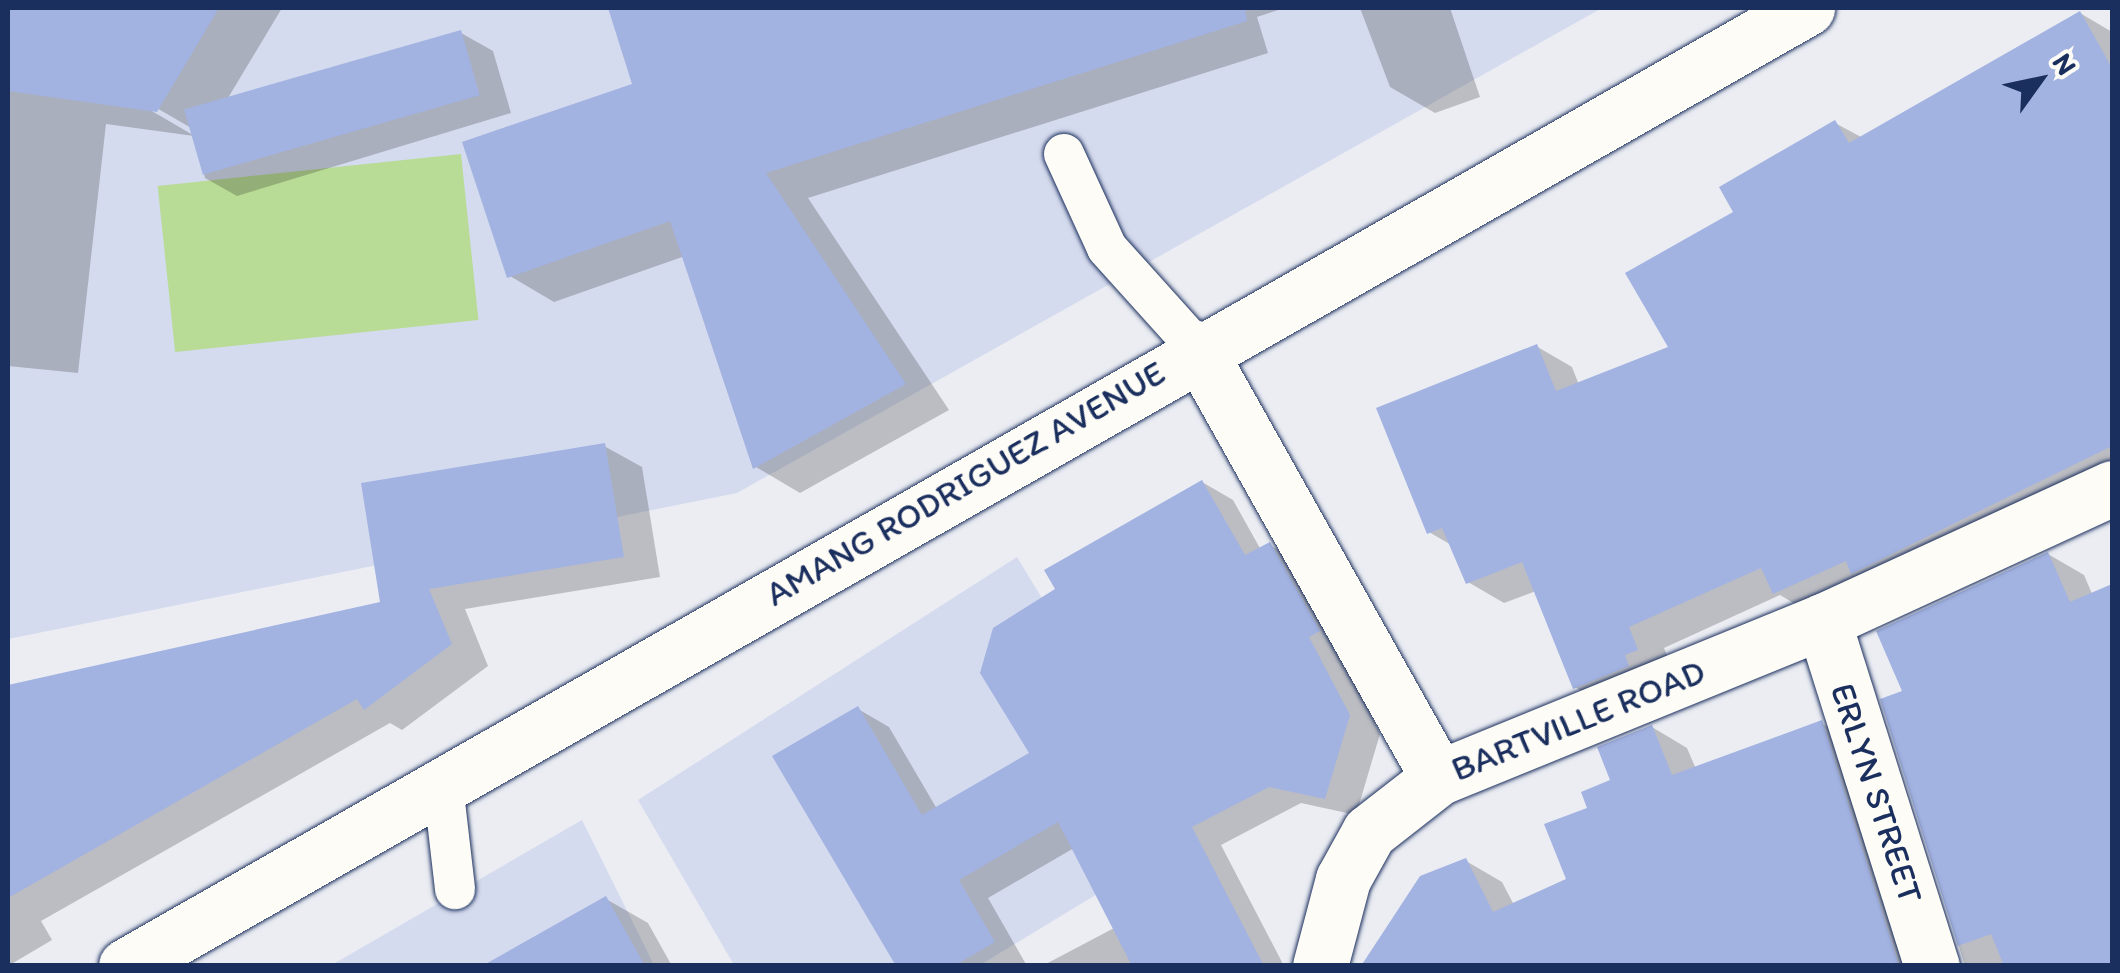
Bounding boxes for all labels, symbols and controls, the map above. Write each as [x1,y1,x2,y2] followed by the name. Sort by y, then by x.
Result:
[1990,30,2090,130] north arrow
[2046,46,2085,81] text: N
[760,352,1170,614] street label: AMANG RODRIGUEZ AVENUE
[1445,650,1711,790] street label: BARTVILLE ROAD
[1822,678,1932,908] street label: ERLYN STREET

